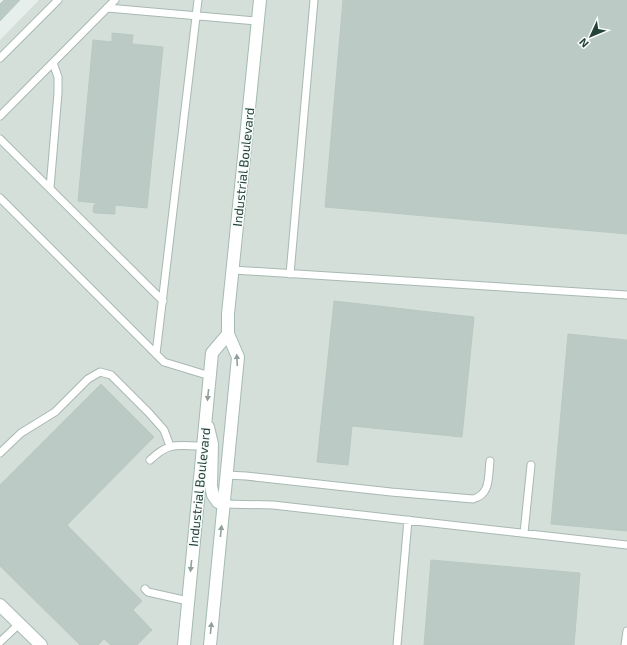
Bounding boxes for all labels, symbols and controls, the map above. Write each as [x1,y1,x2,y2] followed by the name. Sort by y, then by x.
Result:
[571,16,611,56] north arrow
[576,36,591,51] text: N
[229,107,257,227] street label: Industrial Boulevard
[233,354,240,366] one-way arrow
[205,389,211,401] one-way arrow
[185,427,213,547] street label: Industrial Boulevard
[218,525,224,537] one-way arrow
[188,560,195,572] one-way arrow
[208,622,215,634] one-way arrow

